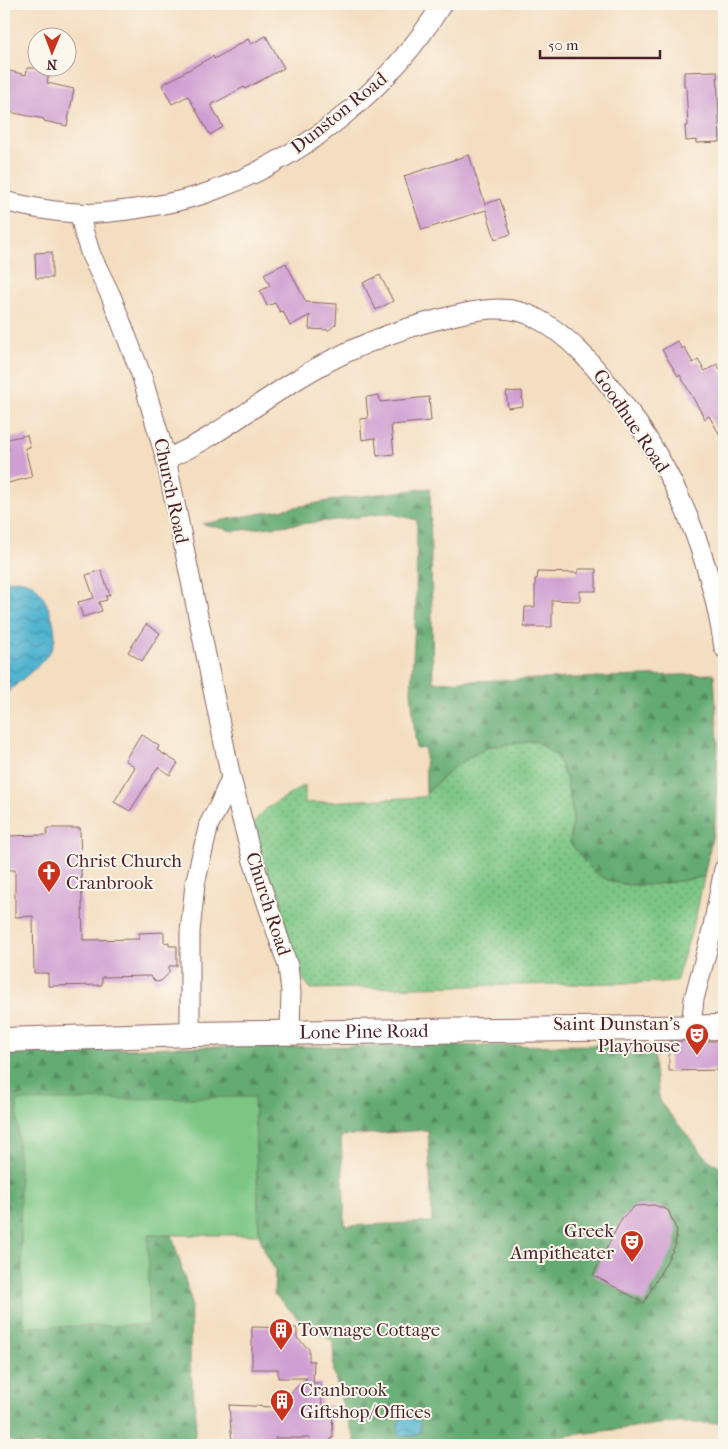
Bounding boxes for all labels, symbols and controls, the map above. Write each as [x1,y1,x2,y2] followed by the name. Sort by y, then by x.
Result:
[28,28,78,78] north arrow
[540,28,660,60] scale bar
[548,36,579,54] text: 50 m
[46,56,57,73] text: N
[287,67,392,158] street label: Dunston Road
[588,365,674,477] street label: Goodhue Road
[149,436,193,546] street label: Church Road
[66,850,182,894] place label: Christ Church Cranbrook
[241,850,295,959] street label: Church Road
[36,859,62,893] church icon: Christ Church Cranbrook
[553,1013,680,1057] place label: Saint Dunstan's Playhouse
[299,1020,429,1044] street label: Lone Pine Road
[684,1022,710,1056] theatre icon: Saint Dunstan's Playhouse
[509,1220,615,1264] place label: Greek Ampitheater
[619,1229,645,1263] theatre icon: Greek Ampitheater
[268,1317,294,1351] building icon: Townage Cottage
[298,1319,440,1341] place label: Townage Cottage
[300,1379,431,1423] place label: Cranbrook Giftshop/Offices
[269,1388,295,1422] building icon: Cranbrook Giftshop/Offices

